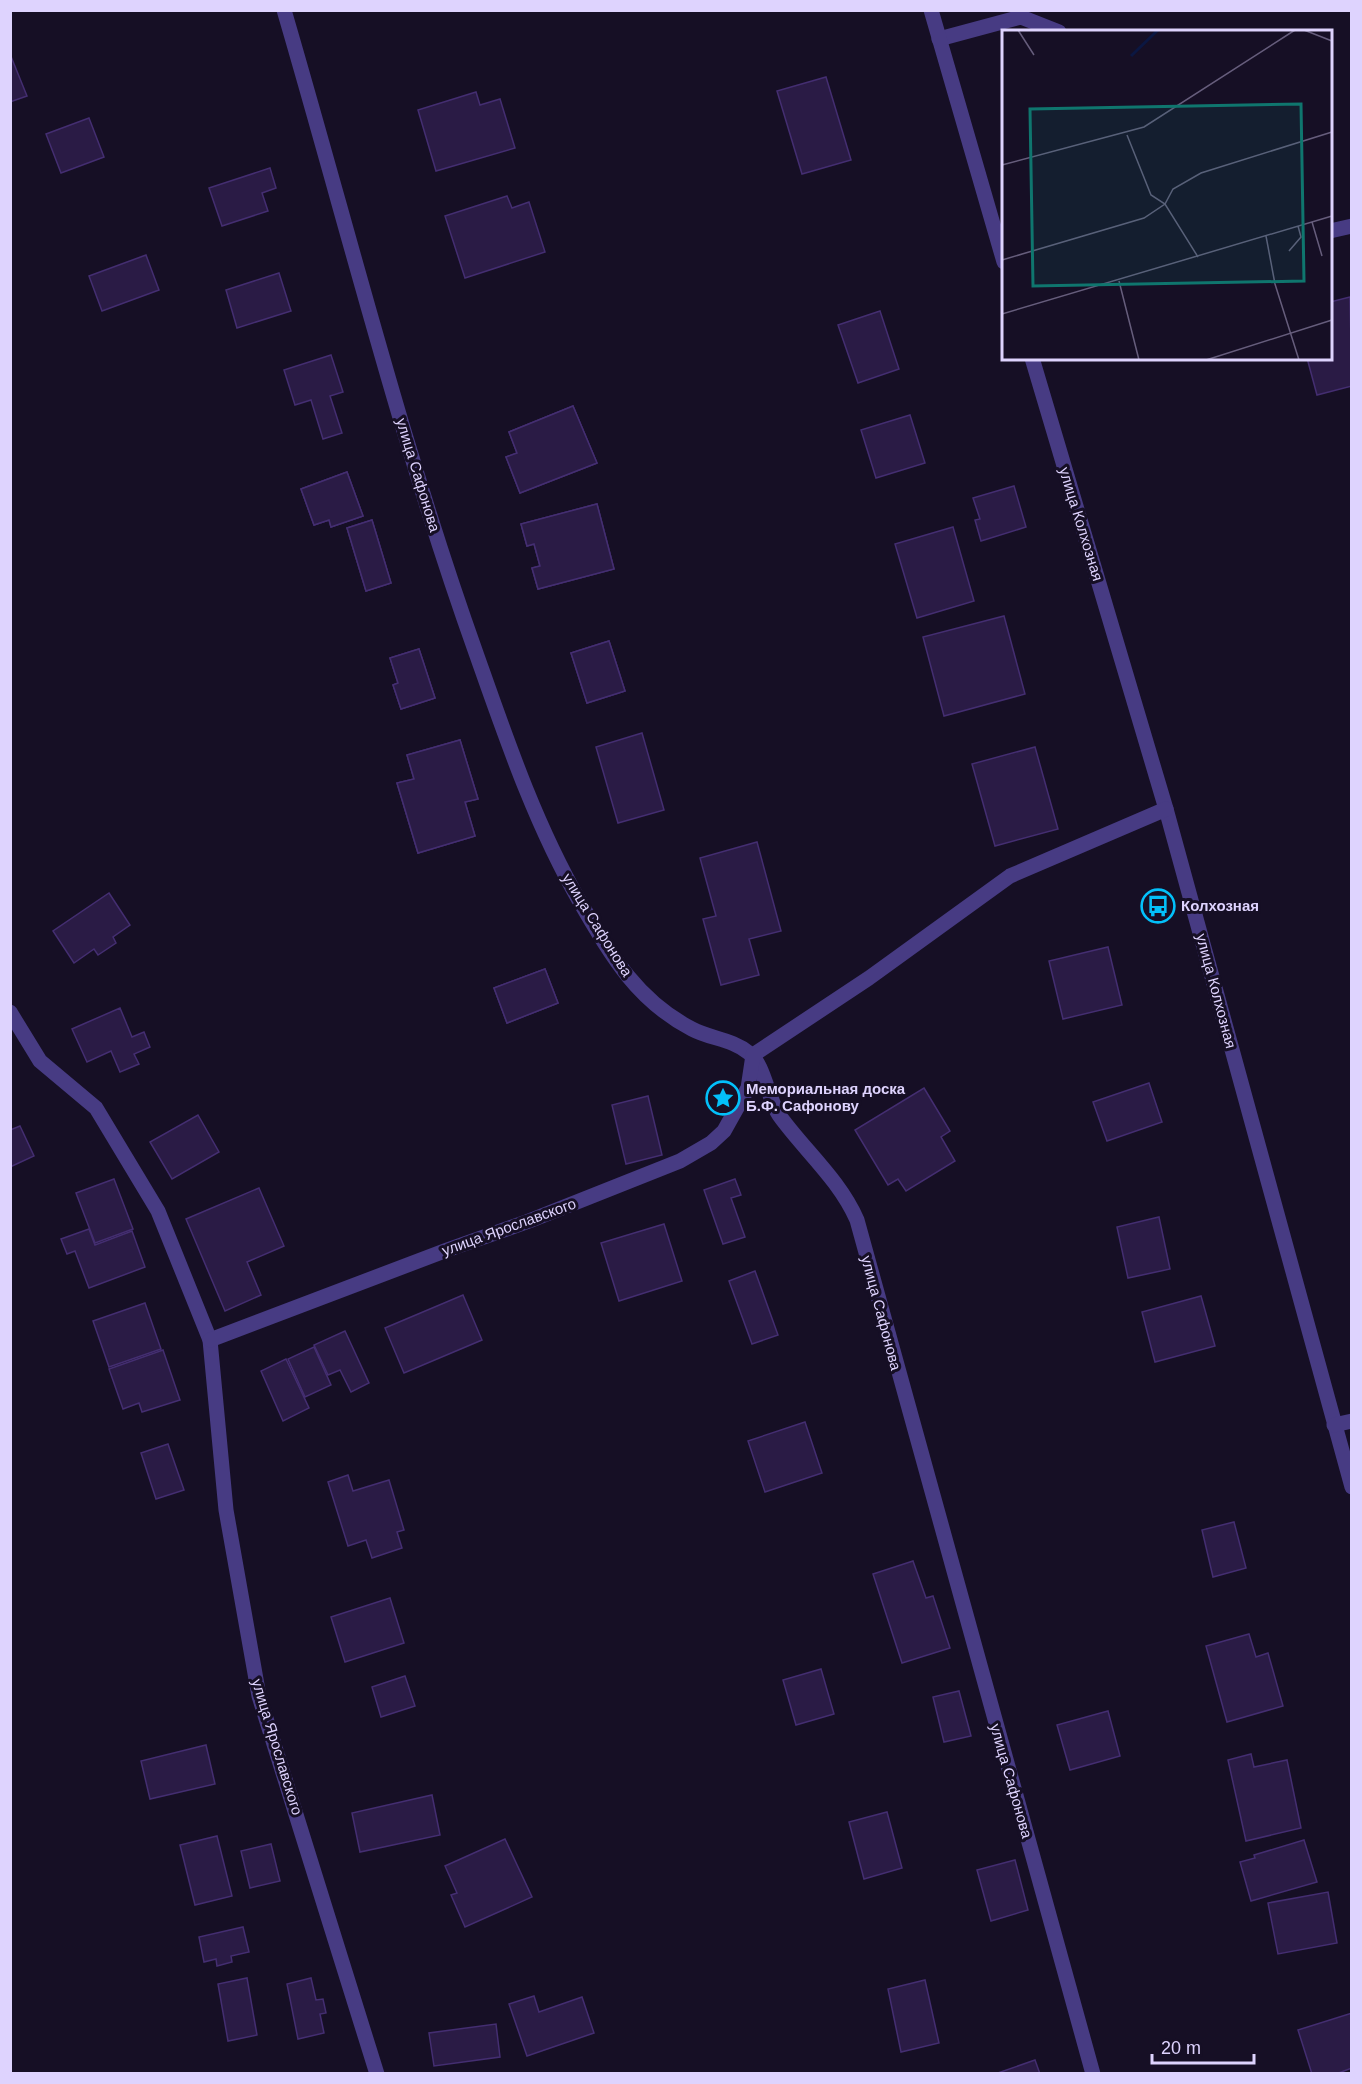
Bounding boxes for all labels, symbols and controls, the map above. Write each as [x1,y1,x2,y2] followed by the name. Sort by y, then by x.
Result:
[1002,30,1332,360] inset map
[393,416,444,534] street label: улица Сафонова
[1056,465,1107,583] street label: улица Колхозная
[559,870,636,980] street label: улица Сафонова
[1140,888,1176,924] bus stop icon: Колхозная
[1181,897,1259,914] place label: Колхозная
[1193,932,1240,1050] street label: улица Колхозная
[705,1080,741,1116] place icon: Мемориальная доска Б.Ф. Сафонову
[746,1080,906,1114] place label: Мемориальная доска Б.Ф. Сафонову
[439,1194,578,1259] street label: улица Ярославского
[858,1254,905,1373] street label: улица Сафонова
[249,1677,306,1817] street label: улица Ярославского
[987,1722,1036,1841] street label: улица Сафонова
[1152,2027,1254,2065] scale bar
[1161,2038,1201,2058] text: 20 m

